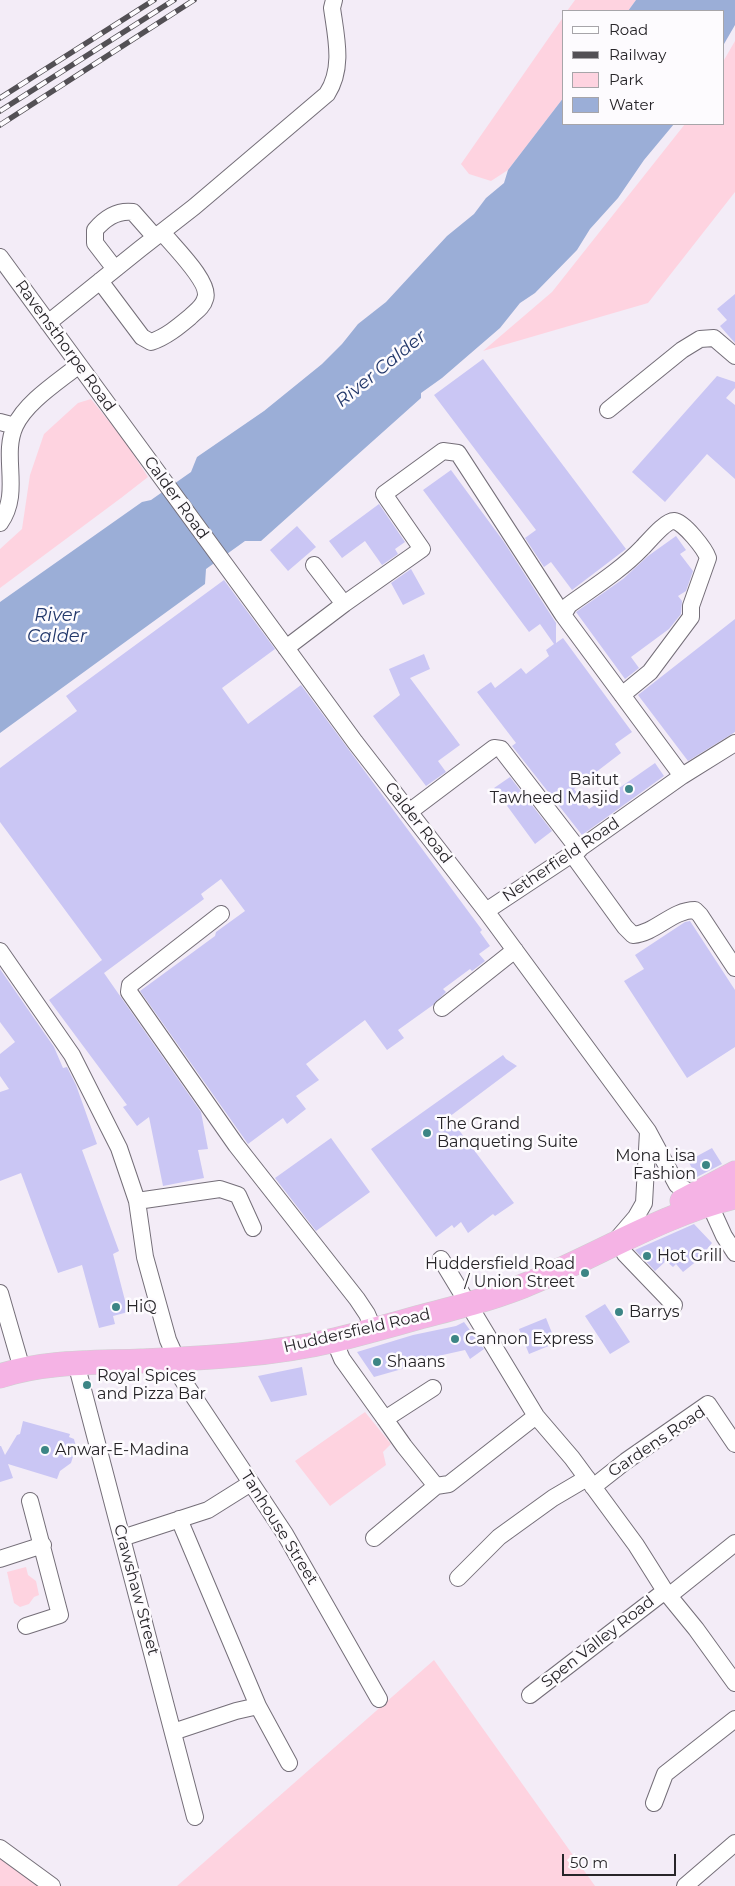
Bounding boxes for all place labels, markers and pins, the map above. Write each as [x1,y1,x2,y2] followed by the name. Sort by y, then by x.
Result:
[490,770,619,808] place label: Baitut Tawheed Masjid
[623,783,635,795] marker: Baitut Tawheed Masjid
[437,1114,578,1152] place label: The Grand Banqueting Suite
[421,1127,433,1139] marker: The Grand Banqueting Suite
[615,1146,696,1184] place label: Mona Lisa Fashion
[700,1159,712,1171] marker: Mona Lisa Fashion
[657,1246,722,1266] place label: Hot Grill
[641,1250,653,1262] marker: Hot Grill
[425,1254,575,1292] place label: Huddersfield Road / Union Street
[579,1267,591,1279] marker: Huddersfield Road / Union Street
[126,1297,157,1317] place label: HiQ
[110,1301,122,1313] marker: HiQ
[629,1302,679,1322] place label: Barrys
[613,1306,625,1318] marker: Barrys
[465,1329,594,1349] place label: Cannon Express
[449,1333,461,1345] marker: Cannon Express
[387,1352,445,1372] place label: Shaans
[371,1356,383,1368] marker: Shaans
[97,1366,206,1404] place label: Royal Spices and Pizza Bar
[81,1379,93,1391] marker: Royal Spices and Pizza Bar
[55,1440,189,1460] place label: Anwar-E-Madina
[39,1444,51,1456] marker: Anwar-E-Madina

